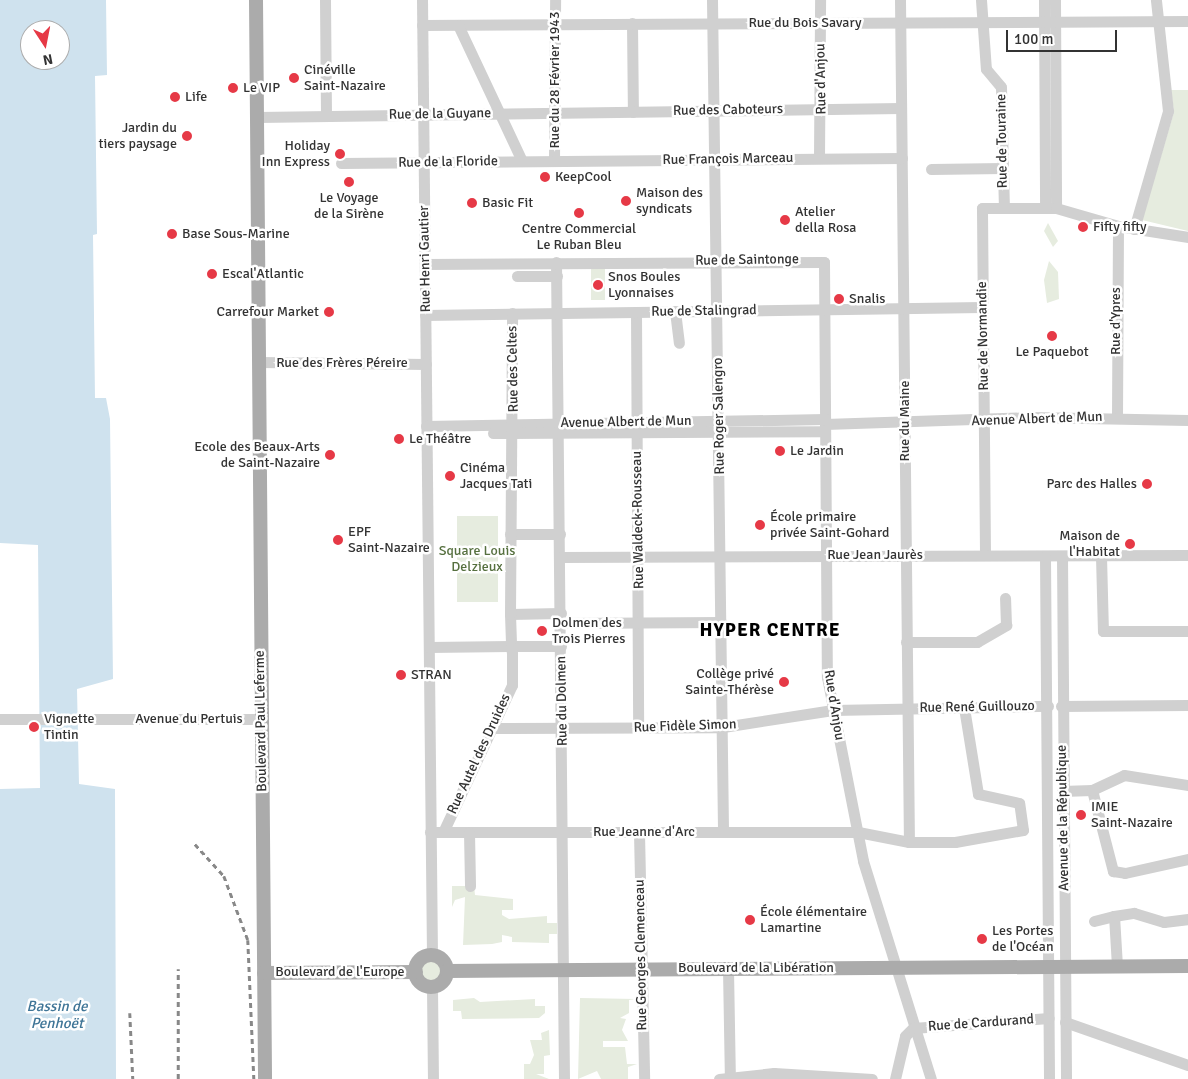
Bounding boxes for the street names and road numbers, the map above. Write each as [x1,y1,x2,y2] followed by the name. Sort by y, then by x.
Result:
[547,12,563,148] street label: Rue du 28 Février 1943
[749,15,861,31] street label: Rue du Bois Savary
[812,43,830,115] street label: Rue d'Anjou
[993,94,1011,188] street label: Rue de Touraine
[673,101,783,119] street label: Rue des Caboteurs
[389,105,491,123] street label: Rue de la Guyane
[662,149,794,169] street label: Rue François Marceau
[398,153,498,171] street label: Rue de la Floride
[416,205,434,313] street label: Rue Henri Gautier
[695,251,799,269] street label: Rue de Saintonge
[974,281,992,391] street label: Rue de Normandie
[1108,287,1124,355] street label: Rue d'Ypres
[651,302,757,320] street label: Rue de Stalingrad
[504,326,522,412] street label: Rue des Celtes
[276,355,408,371] street label: Rue des Frères Péreire
[710,357,728,475] street label: Rue Roger Salengro
[897,381,913,461] street label: Rue du Maine
[971,408,1103,430] street label: Avenue Albert de Mun
[560,412,692,432] street label: Avenue Albert de Mun
[628,451,648,589] street label: Rue Waldeck-Rousseau
[827,547,923,563] street label: Rue Jean Jaurès
[251,650,271,792] street label: Boulevard Paul Leferme
[553,656,571,746] street label: Rue du Dolmen
[820,669,848,741] street label: Rue d'Anjou
[444,691,514,817] street label: Rue Autel des Druides
[919,698,1035,716] street label: Rue René Guillouzo
[135,711,243,727] street label: Avenue du Pertuis
[633,716,737,736] street label: Rue Fidèle Simon
[1053,745,1073,891] street label: Avenue de la République
[593,824,695,840] street label: Rue Jeanne d'Arc
[631,879,651,1031] street label: Rue Georges Clemenceau
[678,960,834,976] street label: Boulevard de la Libération
[275,964,405,980] street label: Boulevard de l'Europe
[928,1011,1034,1035] street label: Rue de Cardurand

